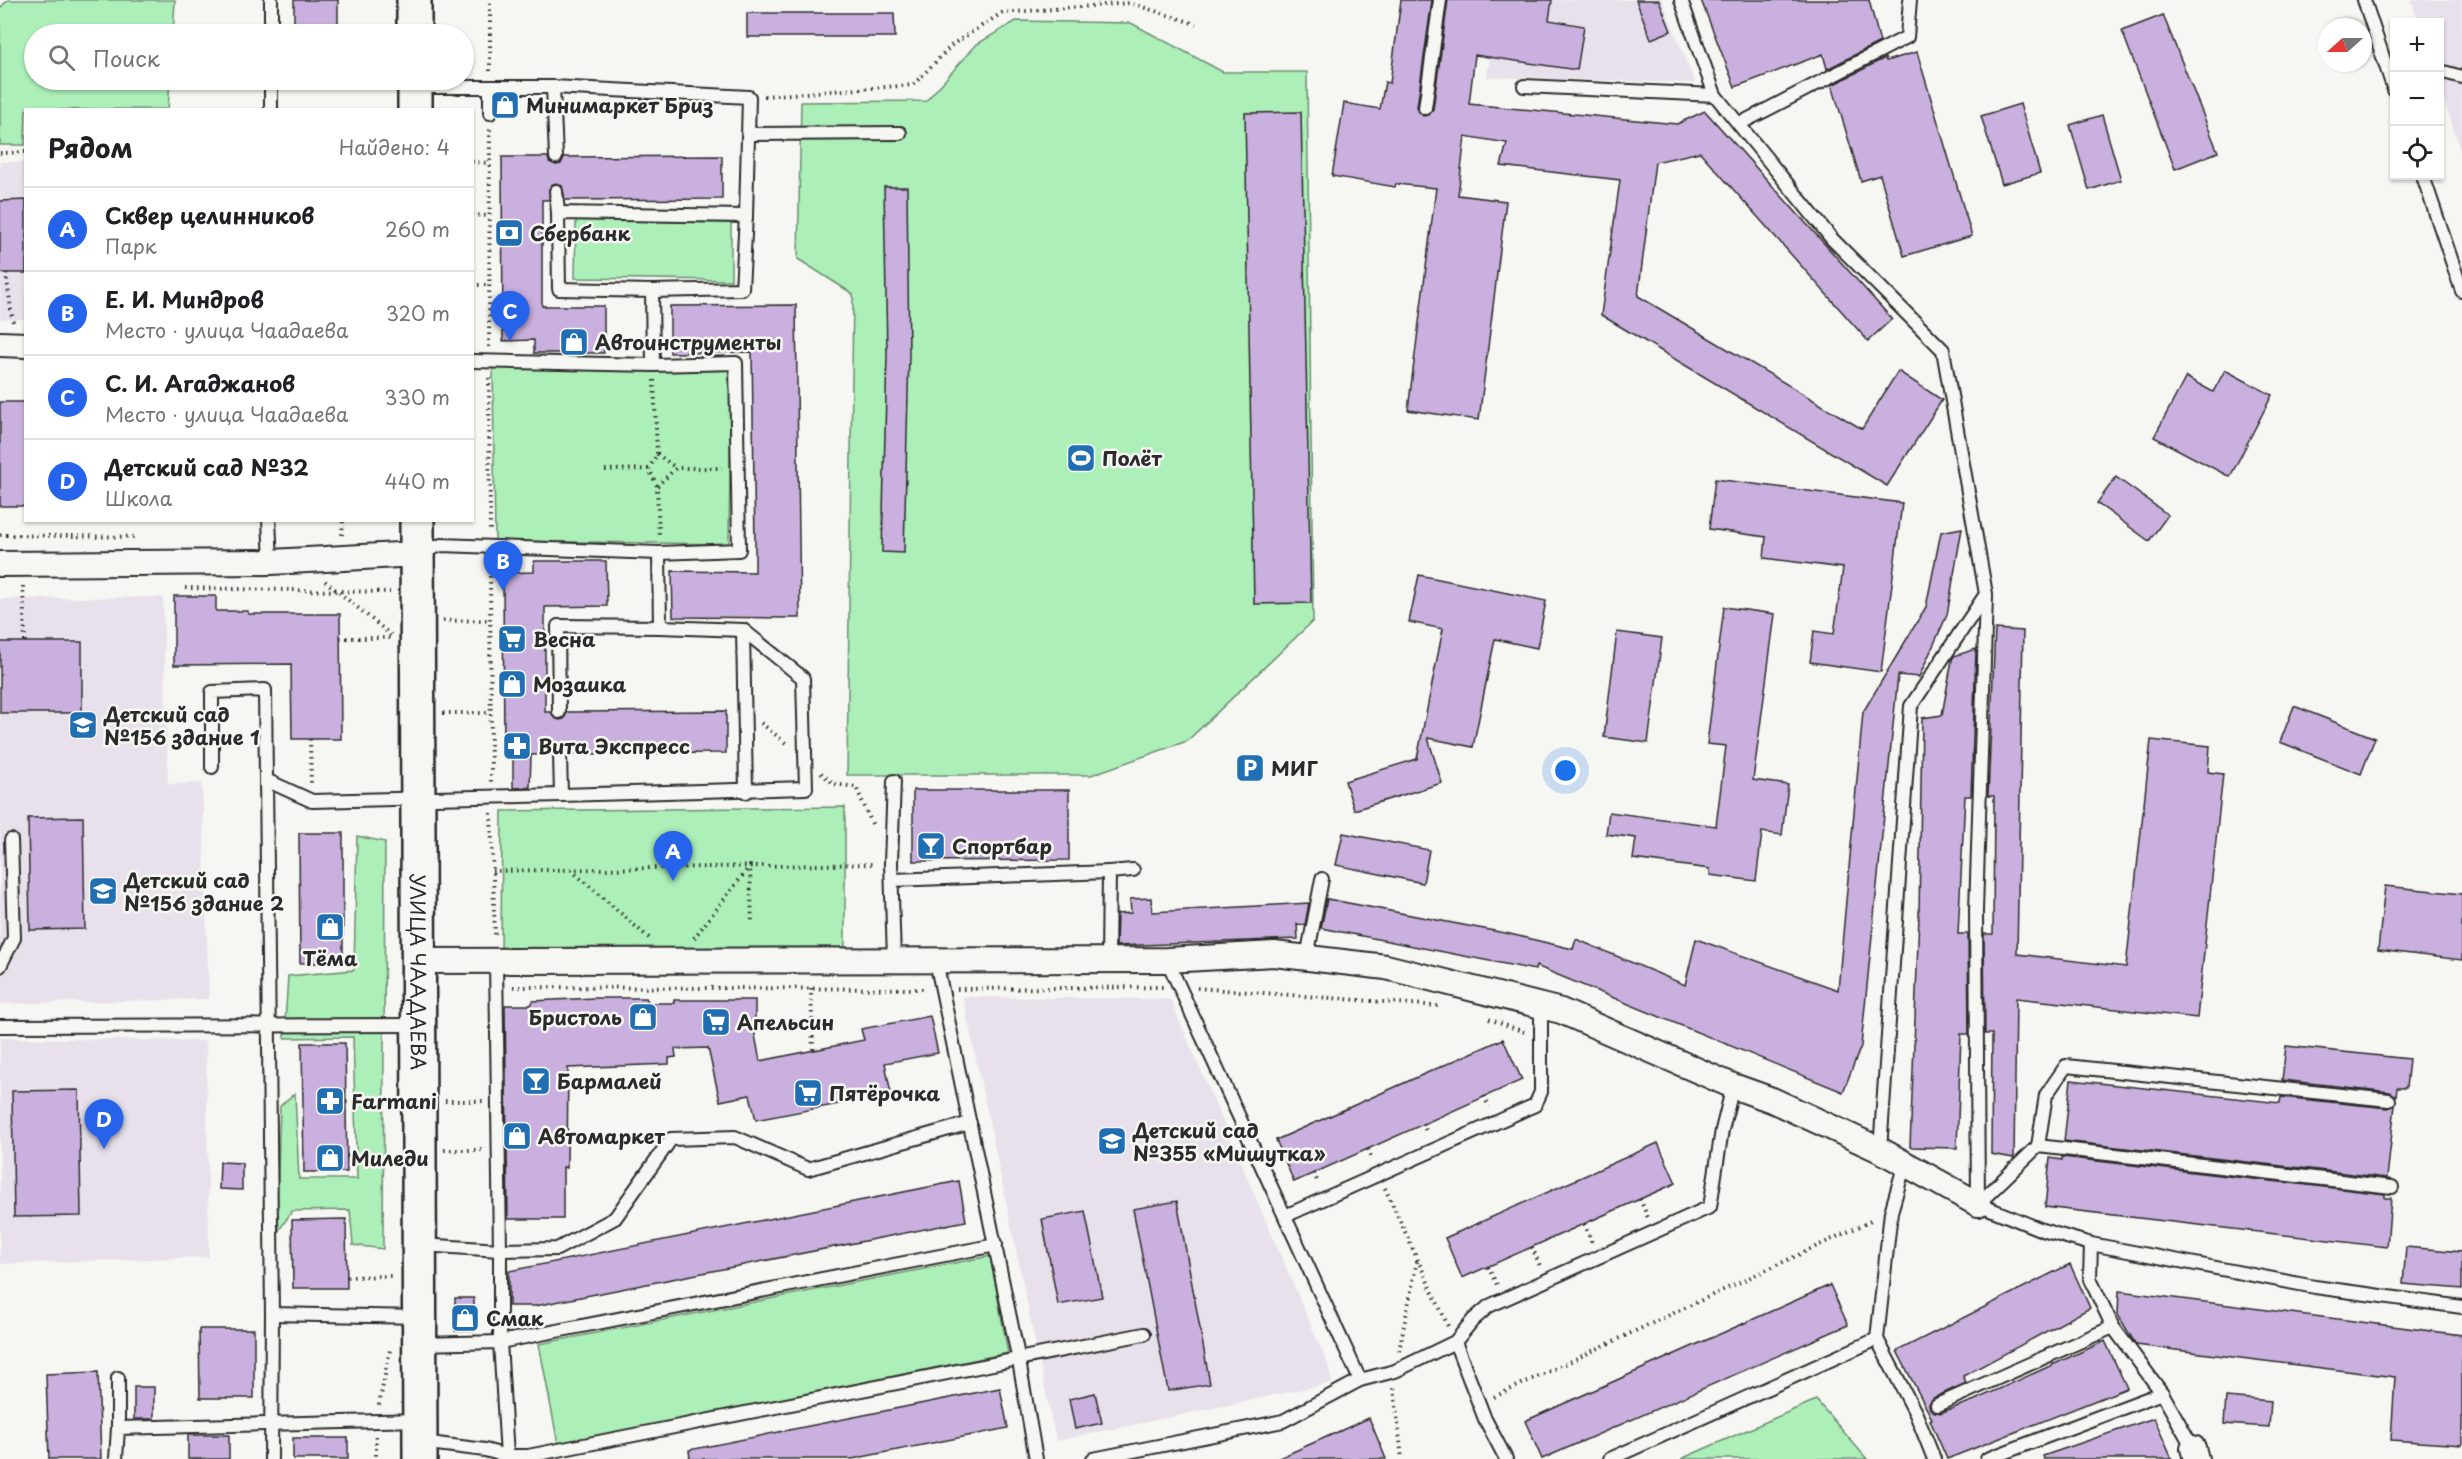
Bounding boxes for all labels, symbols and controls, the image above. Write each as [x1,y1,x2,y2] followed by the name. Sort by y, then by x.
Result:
[2318,18,2372,72] north arrow
[2390,18,2444,180] map controls
[2390,18,2444,72] button: +
[24,24,474,90] search box
[45,41,78,74] icon: search
[93,41,160,74] text: Поиск
[2390,72,2444,126] button: −
[489,89,521,121] shop icon: Минимаркет Бриз
[526,90,713,120] place label: Минимаркет Бриз
[2390,126,2444,180] button: locate
[48,128,133,167] text: Рядом
[339,132,450,162] text: Найдено: 4
[105,198,314,231] text: Сквер целинников
[60,214,75,244] text: A
[385,214,450,244] text: 260 m
[493,217,525,249] bank icon: Сбербанк
[530,218,631,248] place label: Сбербанк
[105,231,157,261] text: Парк
[105,282,264,315] text: Е. И. Миндров
[490,292,530,341] pin: C
[61,298,74,328] text: B
[386,298,450,328] text: 320 m
[105,315,348,345] text: Место · улица Чаадаева
[558,326,590,358] shop icon: Автоинструменты
[595,327,781,357] place label: Автоинструменты
[105,366,295,399] text: С. И. Агаджанов
[60,382,75,412] text: C
[384,382,450,412] text: 330 m
[105,399,348,429] text: Место · улица Чаадаева
[1065,442,1097,474] sports icon: Полёт
[1102,443,1162,473] place label: Полёт
[105,450,309,483] text: Детский сад №32
[60,466,75,496] text: D
[385,466,450,496] text: 440 m
[105,483,172,513] text: Школа
[484,542,522,591] pin: B
[496,623,528,655] supermarket icon: Весна
[533,624,596,654] place label: Весна
[496,668,528,700] shop icon: Мозаика
[533,669,626,699] place label: Мозаика
[103,699,260,752] place label: Детский сад №156 здание 1
[67,709,99,741] school or university icon: Детский сад №156 здание 1
[501,730,533,762] pharmacy icon: Вита Экспресс
[538,731,690,761] place label: Вита Экспресс
[1234,752,1266,784] parking icon: МИГ
[1271,753,1318,783] place label: МИГ
[1551,756,1580,785] your location
[915,830,947,862] bar icon: Спортбар
[952,831,1052,861] place label: Спортбар
[654,832,692,881] pin: A
[123,865,284,918] place label: Детский сад №156 здание 2
[403,874,434,1070] street label: УЛИЦА ЧААДАЕВА
[87,875,119,907] school or university icon: Детский сад №156 здание 2
[314,911,346,943] shop icon: Тёма
[302,943,358,973] place label: Тёма
[627,1001,659,1033] shop icon: Бристоль
[529,1002,622,1032] place label: Бристоль
[700,1006,732,1038] supermarket icon: Апельсин
[737,1007,834,1037] place label: Апельсин
[520,1065,552,1097] bar icon: Бармалей
[557,1066,662,1096] place label: Бармалей
[792,1077,824,1109] supermarket icon: Пятёрочка
[829,1078,940,1108] place label: Пятёрочка
[314,1085,346,1117] pharmacy icon: Farmani
[351,1086,437,1116] place label: Farmani
[84,1100,124,1149] pin: D
[1132,1115,1326,1168] place label: Детский сад №355 «Мишутка»
[501,1120,533,1152] shop icon: Автомаркет
[538,1121,666,1151] place label: Автомаркет
[1096,1125,1128,1157] school or university icon: Детский сад №355 «Мишутка»
[314,1142,346,1174] shop icon: Миледи
[351,1143,429,1173] place label: Миледи
[449,1302,481,1334] shop icon: Смак
[486,1303,544,1333] place label: Смак

